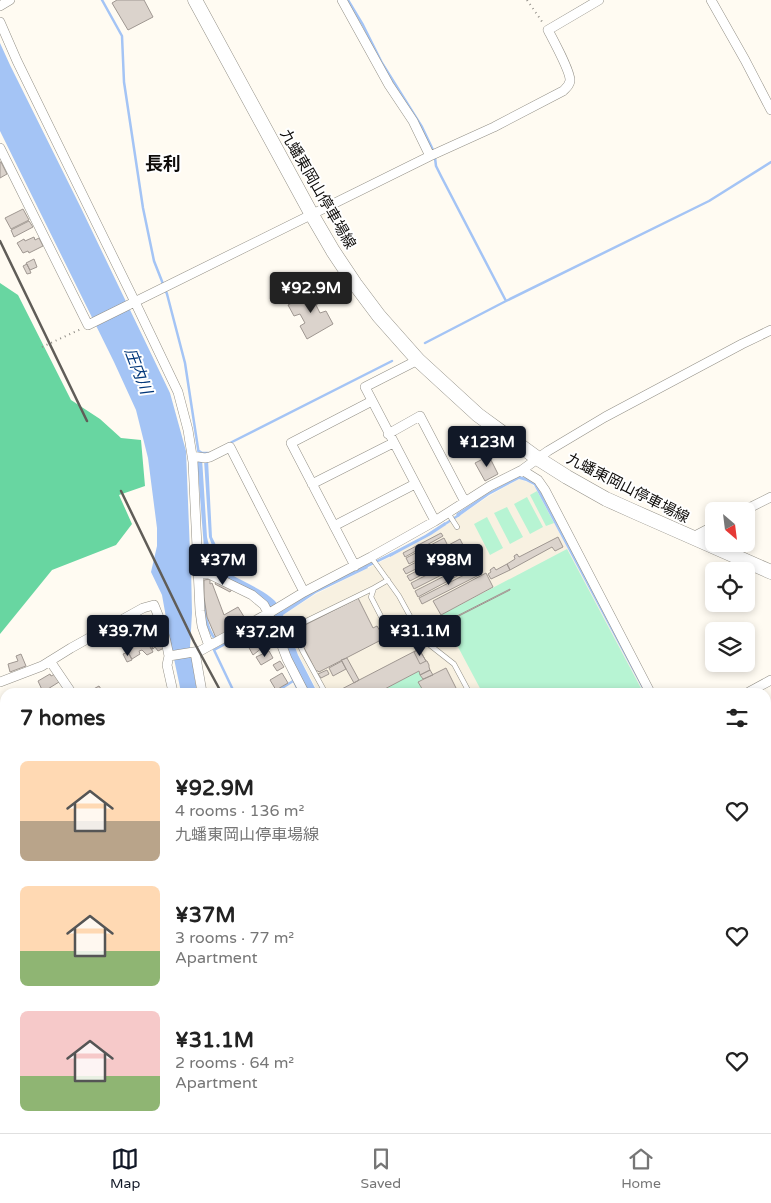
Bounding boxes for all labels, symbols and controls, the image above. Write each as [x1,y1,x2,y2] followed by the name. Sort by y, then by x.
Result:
[276,126,360,252] street label: 九蟠東岡山停車場線
[145,153,181,175] district label: 長利
[270,272,352,314] pin: ¥92.9M
[281,278,341,298] text: ¥92.9M
[120,345,157,399] water label: 庄内川
[452,426,522,468] pin: ¥123M
[459,432,515,452] text: ¥123M
[564,449,692,527] street label: 九蟠東岡山停車場線
[705,502,755,552] north arrow
[705,502,755,672] map controls
[193,544,253,586] pin: ¥37M
[419,544,479,586] pin: ¥98M
[200,550,246,570] text: ¥37M
[426,550,472,570] text: ¥98M
[705,562,755,612] button: locate
[87,614,169,657] pin: ¥39.7M
[379,614,461,657] pin: ¥31.1M
[224,616,306,658] pin: ¥37.2M
[98,621,158,641] text: ¥39.7M
[390,621,450,641] text: ¥31.1M
[235,622,295,642] text: ¥37.2M
[705,622,755,672] button: layers
[723,704,751,732] icon: filters
[20,706,105,731] text: 7 homes
[175,776,254,801] text: ¥92.9M
[60,781,120,841] icon: home
[723,797,751,825] icon: heart
[175,801,304,821] text: 4 rooms · 136 m²
[175,825,319,845] text: 九蟠東岡山停車場線
[175,903,235,928] text: ¥37M
[60,906,120,966] icon: home
[723,922,751,950] icon: heart
[175,928,294,948] text: 3 rooms · 77 m²
[175,948,258,968] text: Apartment
[175,1028,254,1053] text: ¥31.1M
[60,1031,120,1091] icon: home
[723,1047,751,1075] icon: heart
[175,1053,294,1073] text: 2 rooms · 64 m²
[175,1073,258,1093] text: Apartment
[110,1145,140,1192] tab: Map
[361,1145,401,1192] tab: Saved
[621,1145,661,1192] tab: Home

